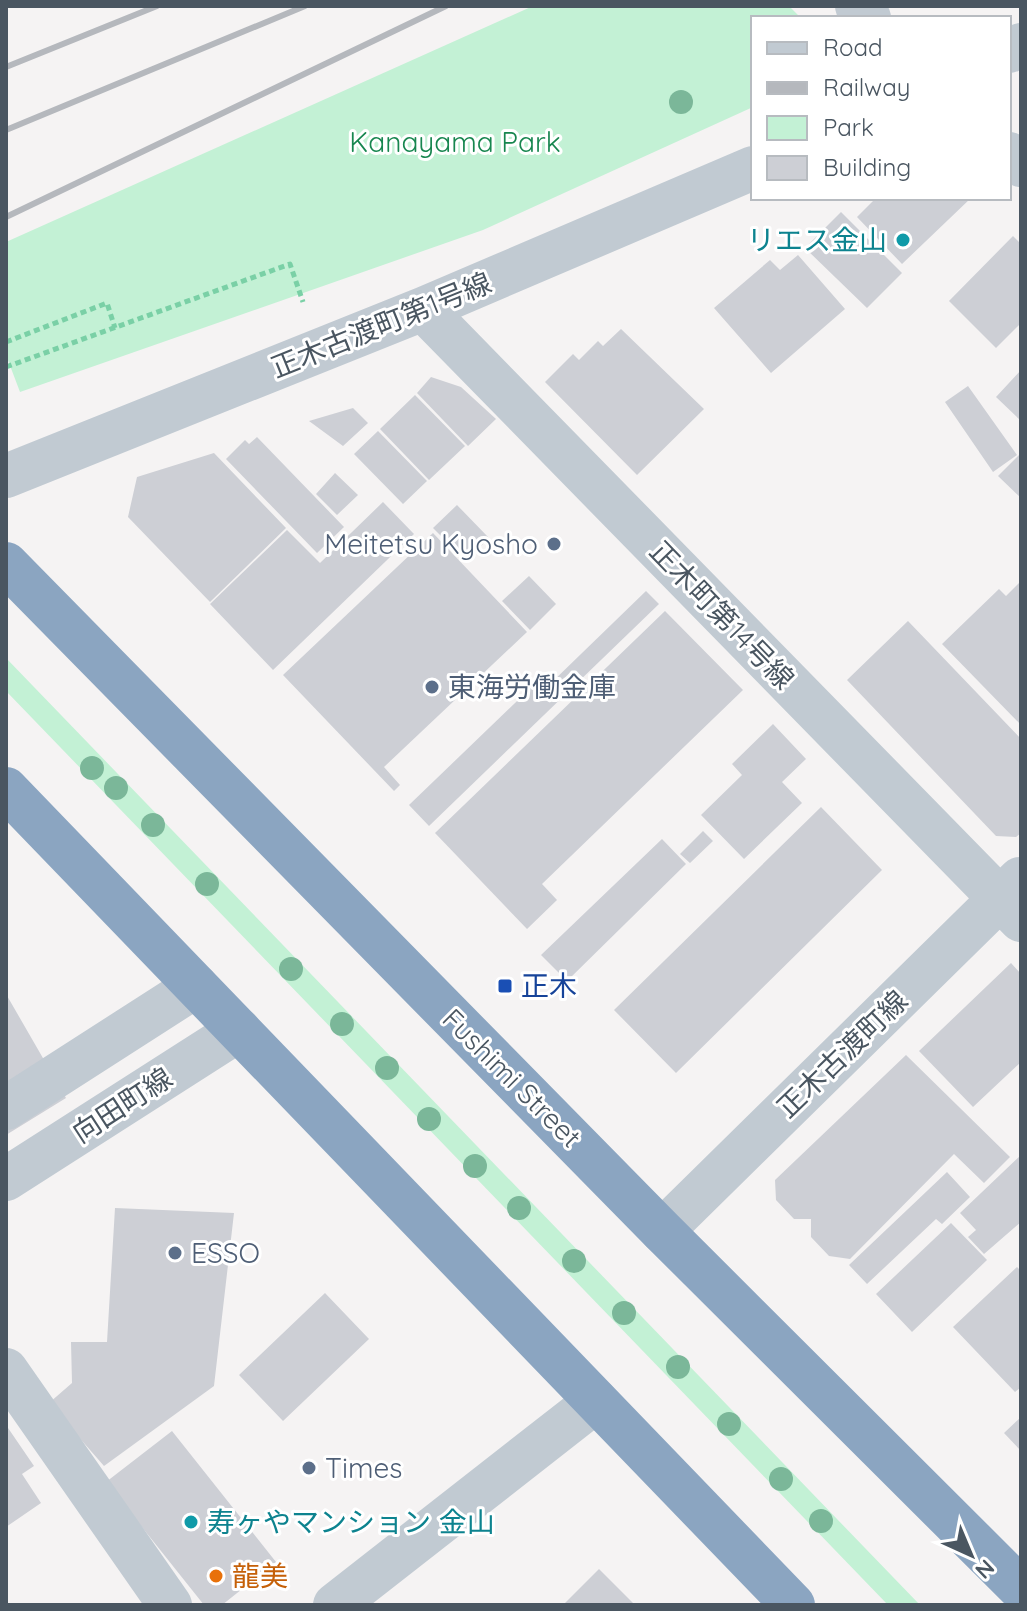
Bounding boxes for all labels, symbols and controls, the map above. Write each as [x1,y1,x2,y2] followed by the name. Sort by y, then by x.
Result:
[751,16,1011,200] legend
[823,32,883,62] text: Road
[823,72,910,102] text: Railway
[823,112,874,142] text: Park
[349,124,561,159] park label: Kanayama Park
[823,152,911,182] text: Building
[747,222,887,257] place label: リエス金山
[894,231,912,249] marker: リエス金山
[266,264,496,385] street label: 正木古渡町第1号線
[324,526,538,561] place label: Meitetsu Kyosho
[643,533,802,696] street label: 正木町第14号線
[545,535,563,553] marker: Meitetsu Kyosho
[448,669,616,704] place label: 東海労働金庫
[423,678,441,696] marker: 東海労働金庫
[521,968,577,1003] place label: 正木
[496,977,514,995] marker: 正木
[769,983,914,1125] street label: 正木古渡町線
[436,1001,589,1154] street label: Fushimi Street
[65,1059,178,1150] street label: 向田町線
[191,1235,260,1270] place label: ESSO
[166,1244,184,1262] marker: ESSO
[325,1450,402,1485] place label: Times
[300,1459,318,1477] marker: Times
[207,1504,495,1539] place label: 寿ヶやマンション 金山
[182,1513,200,1531] marker: 寿ヶやマンション 金山
[931,1515,1011,1595] north arrow
[969,1554,1000,1585] text: N
[232,1558,288,1593] place label: 龍美
[207,1567,225,1585] marker: 龍美

